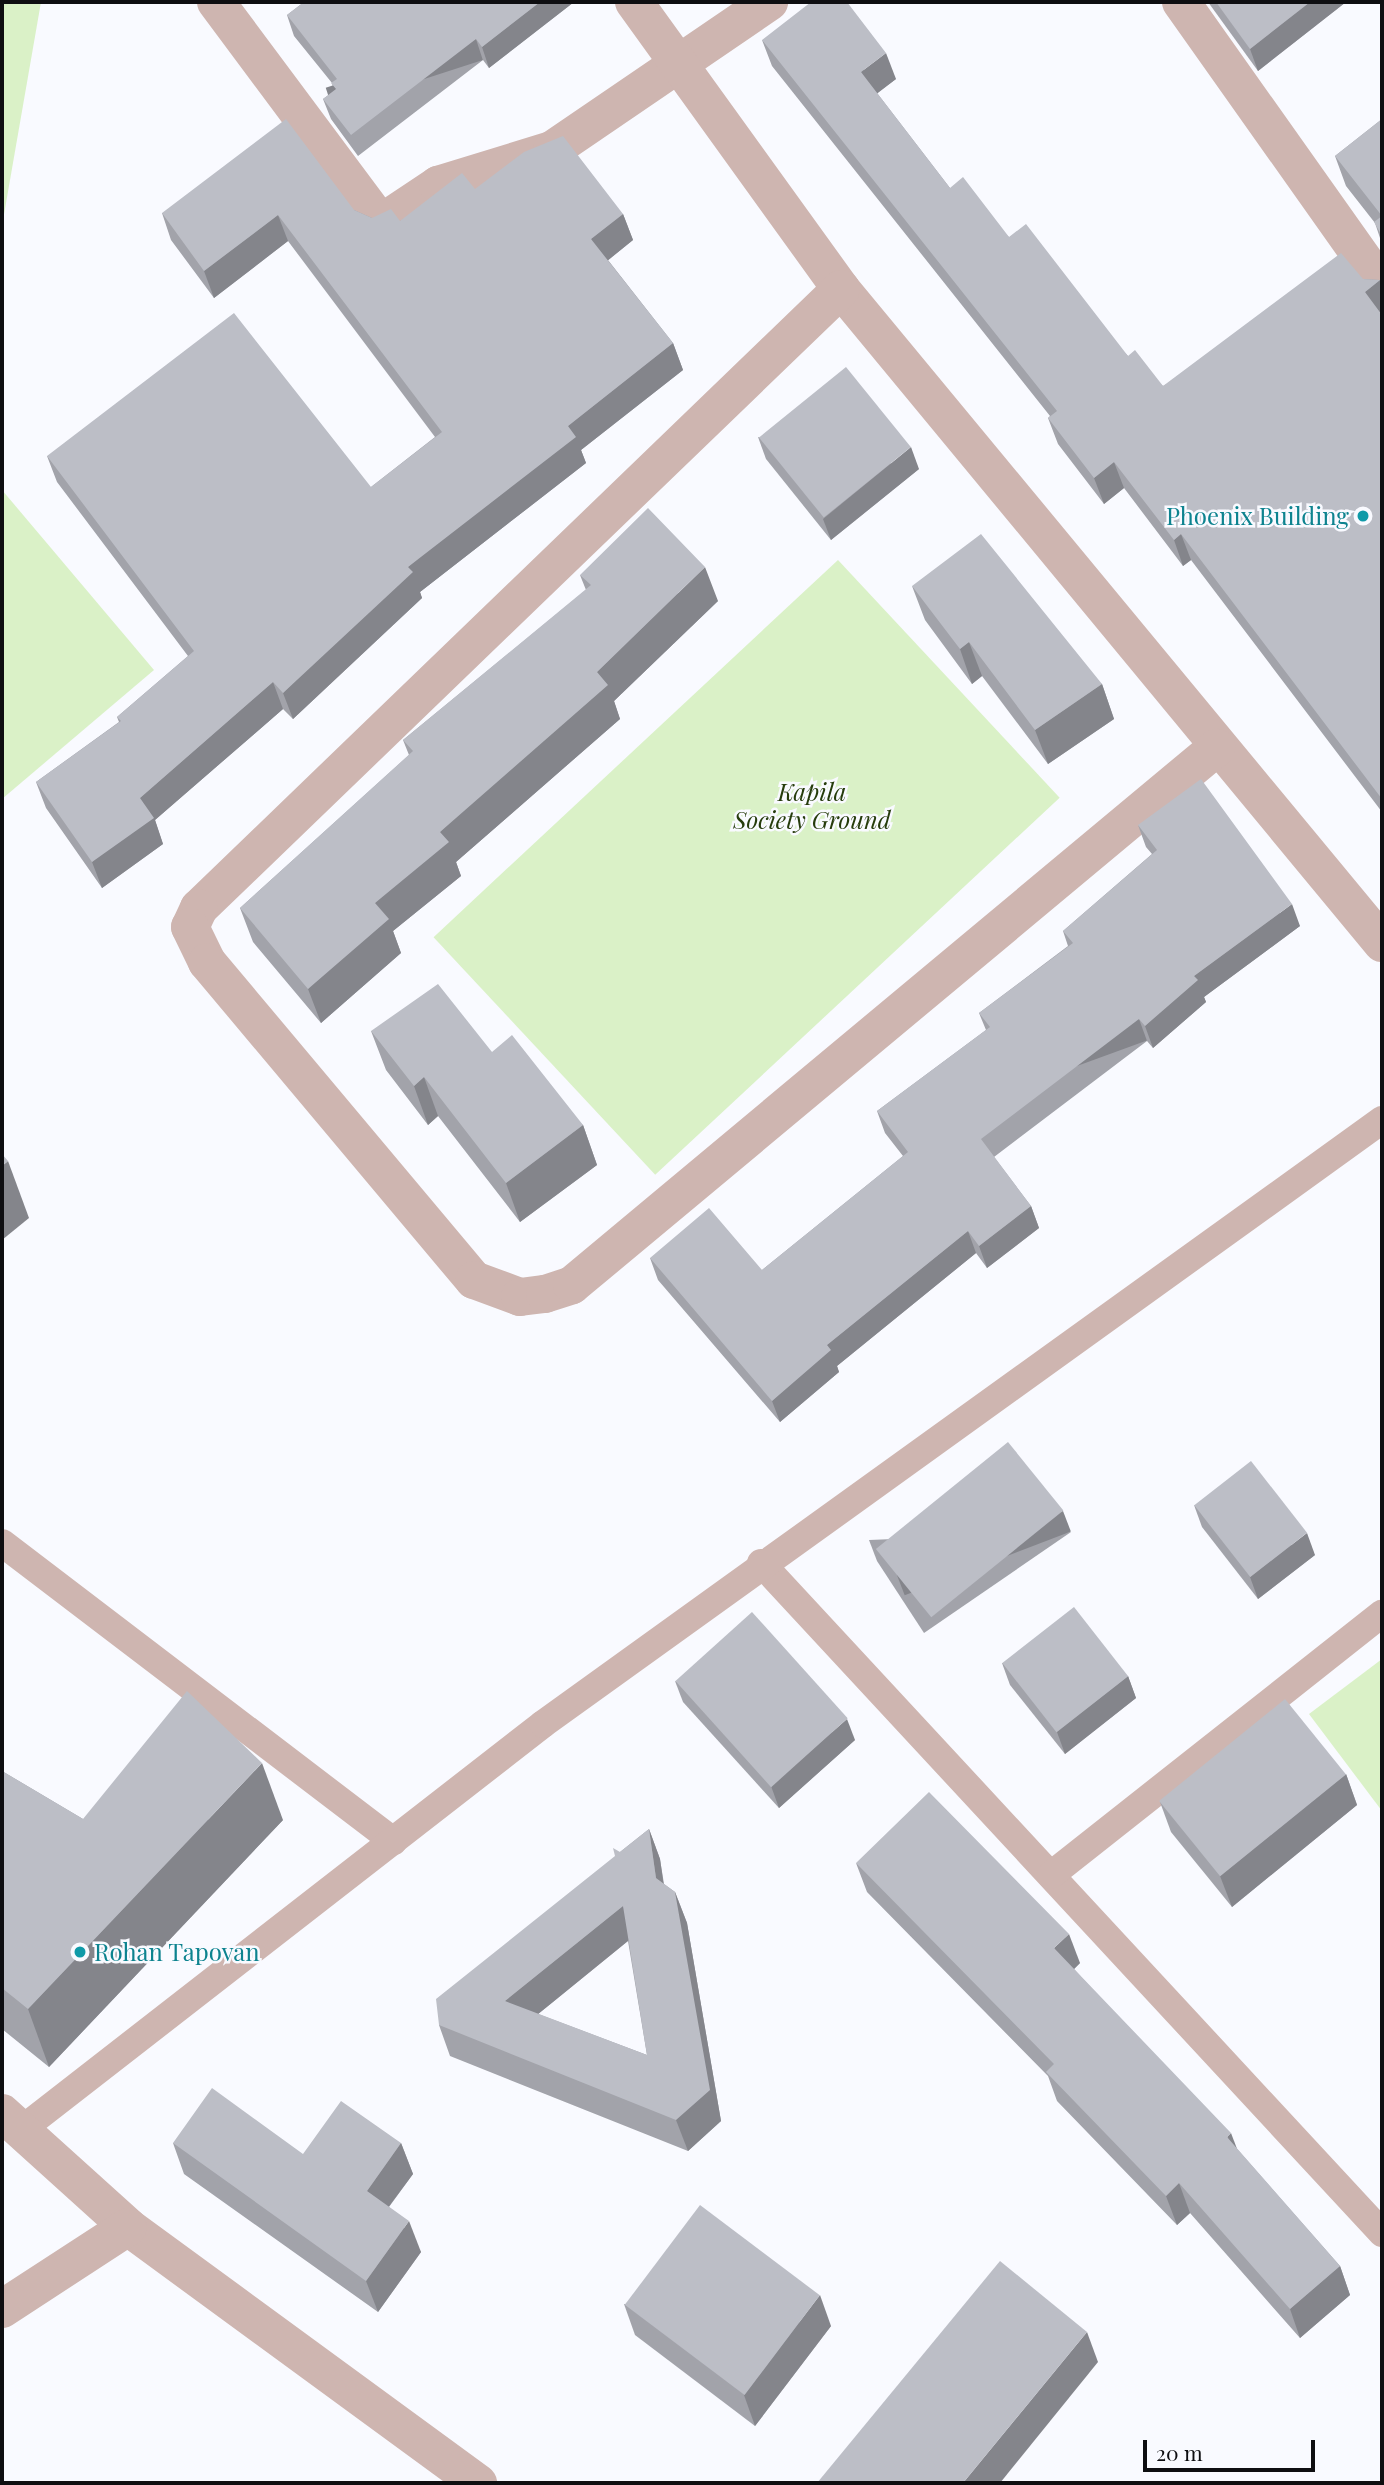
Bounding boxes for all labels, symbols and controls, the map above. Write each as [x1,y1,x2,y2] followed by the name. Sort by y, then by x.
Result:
[1166,502,1349,530] place label: Phoenix Building
[1355,508,1371,524] marker: Phoenix Building
[733,778,891,834] park label: Kapila Society Ground
[94,1938,260,1966] place label: Rohan Tapovan
[72,1944,88,1960] marker: Rohan Tapovan
[1146,2426,1318,2470] scale bar
[1156,2438,1203,2466] text: 20 m

